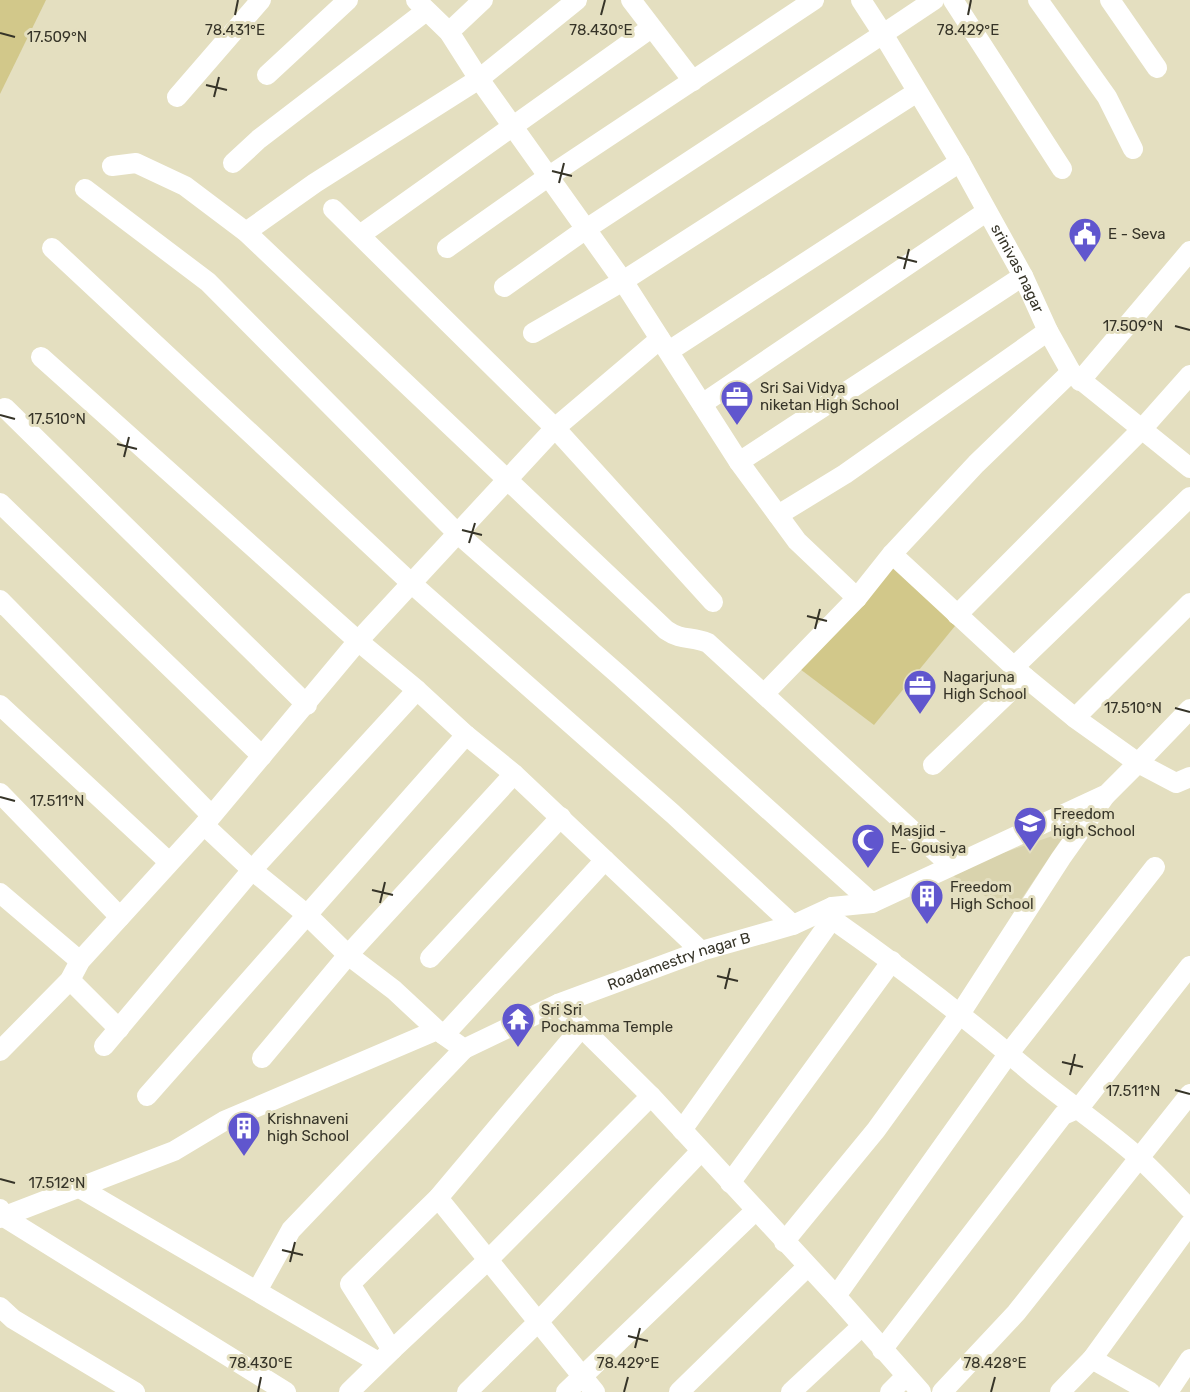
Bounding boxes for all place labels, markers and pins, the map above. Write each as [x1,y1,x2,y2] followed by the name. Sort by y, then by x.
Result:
[1067,216,1103,263] public building icon: E - Seva
[1108,225,1165,243] place label: E - Seva
[719,379,755,426] office icon: Sri Sai Vidya niketan High School
[760,379,899,414] place label: Sri Sai Vidya niketan High School
[902,668,938,715] office icon: Nagarjuna High School
[943,668,1027,703] place label: Nagarjuna High School
[1012,805,1048,852] school or university icon: Freedom high School
[1053,805,1135,840] place label: Freedom high School
[850,822,886,869] mosque icon: Masjid - E- Gousiya
[891,822,966,857] place label: Masjid - E- Gousiya
[909,878,945,925] building icon: Freedom High School
[950,878,1034,913] place label: Freedom High School
[500,1001,536,1048] temple icon: Sri Sri Pochamma Temple
[541,1001,673,1036] place label: Sri Sri Pochamma Temple
[226,1110,262,1157] building icon: Krishnaveni high School
[267,1110,349,1145] place label: Krishnaveni high School

